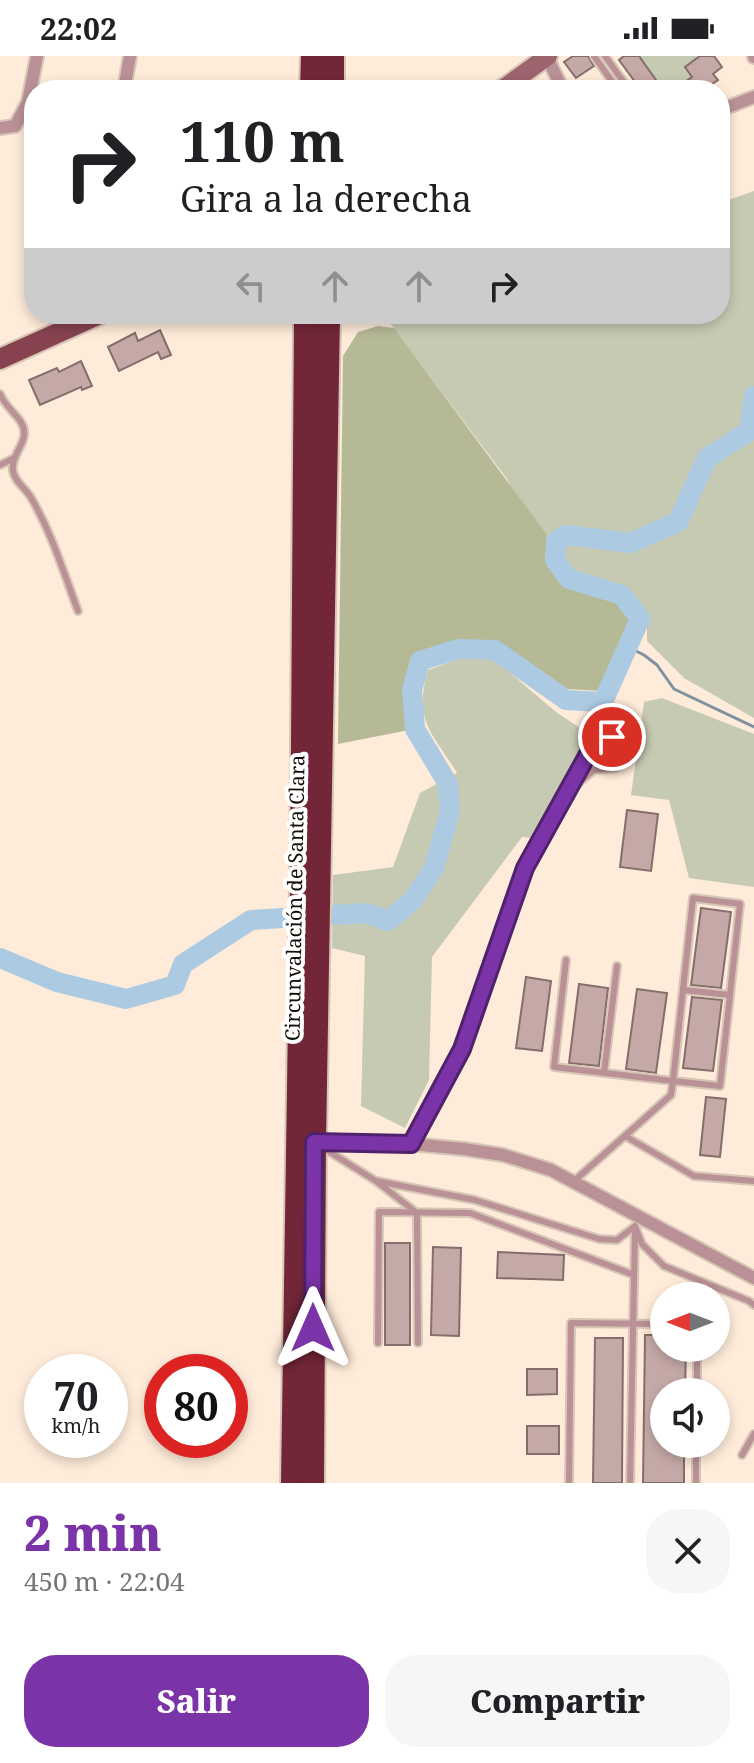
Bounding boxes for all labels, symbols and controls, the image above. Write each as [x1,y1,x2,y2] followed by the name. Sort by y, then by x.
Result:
[40,8,117,49] text: 22:02
[180,102,345,178] text: 110 m
[48,112,152,216] icon: right
[180,174,472,223] text: Gira a la derecha
[229,264,273,308] icon: left
[313,264,357,308] icon: ahead
[397,264,441,308] icon: ahead
[481,264,525,308] icon: right
[578,703,646,771] pin
[590,715,634,759] icon: arrive
[279,755,310,1041] street label: Circunvalación de Santa Clara
[650,1282,730,1362] north arrow
[650,1282,730,1458] map controls
[271,1286,355,1370] position arrow
[144,1354,248,1458] speed limit sign: 80
[53,1368,99,1423] text: 70
[650,1378,730,1458] button: sound
[51,1412,101,1439] text: km/h
[24,1500,162,1565] text: 2 min
[646,1509,730,1593] button: close
[24,1563,185,1599] text: 450 m · 22:04
[24,1655,369,1747] button: Salir
[385,1655,730,1747] button: Compartir

